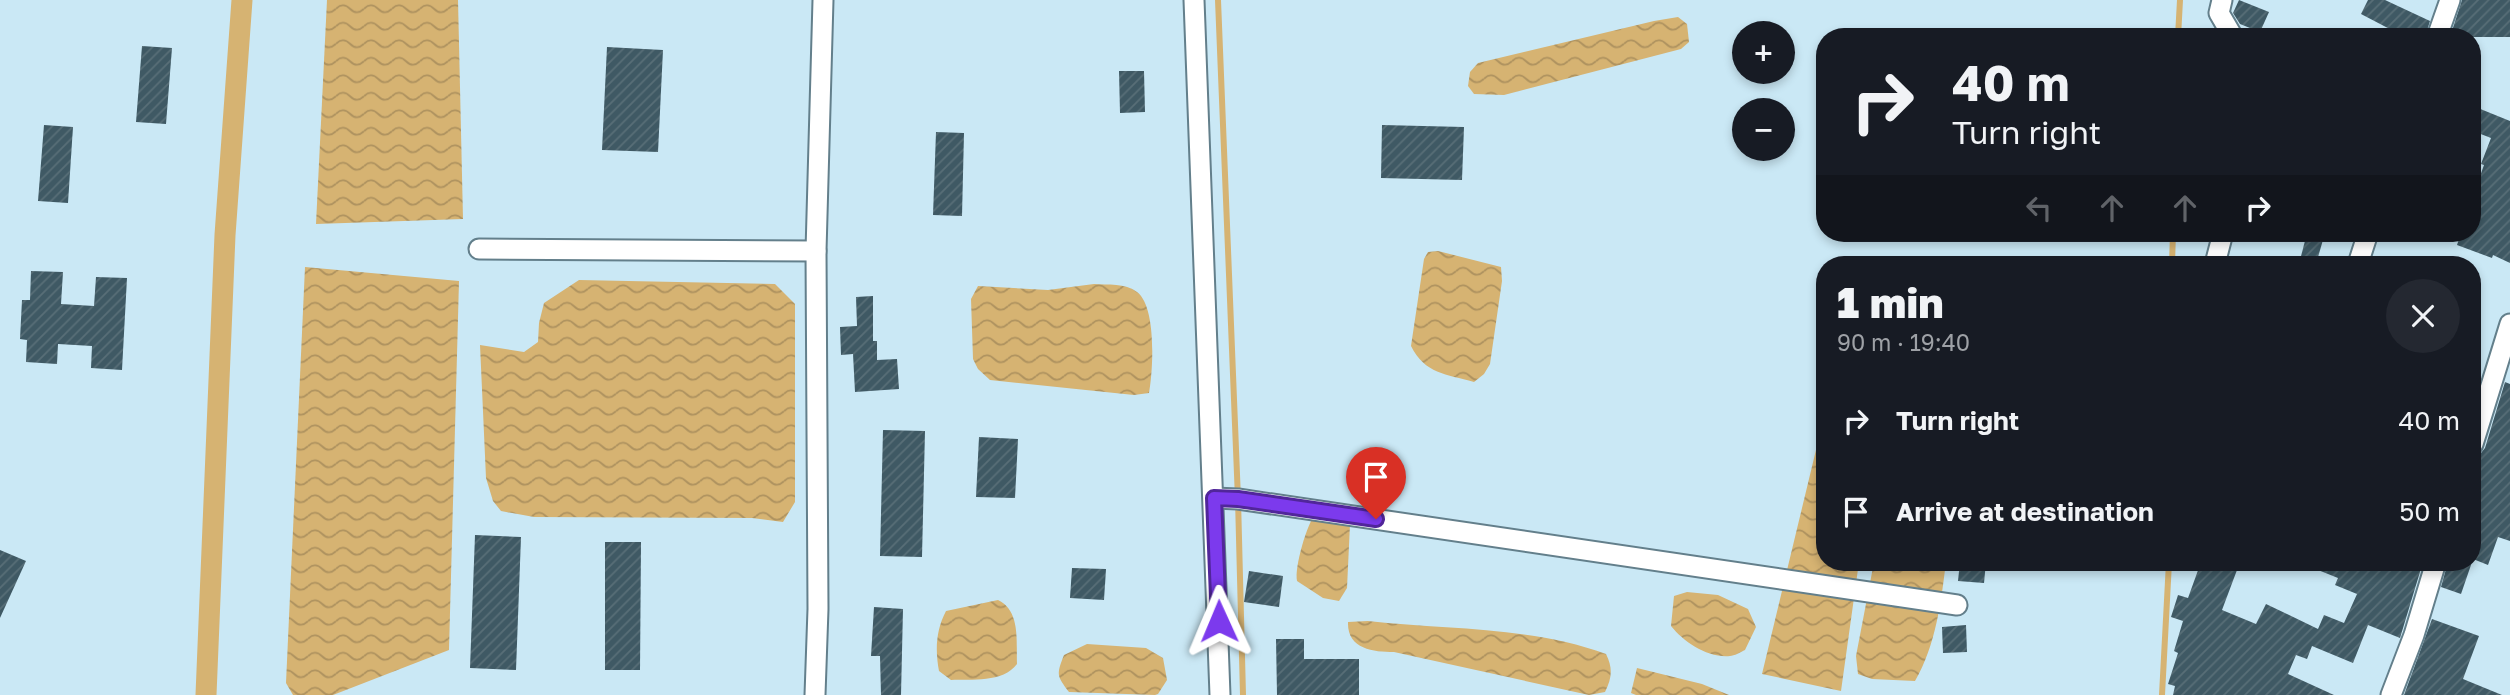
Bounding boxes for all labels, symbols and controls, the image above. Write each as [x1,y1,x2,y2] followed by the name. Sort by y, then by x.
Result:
[1732,21,1795,161] map controls
[1732,21,1795,84] button: +
[1952,53,2070,112] text: 40 m
[1837,56,1928,147] icon: right
[1732,98,1795,161] button: −
[1952,113,2101,151] text: Turn right
[2020,189,2058,227] icon: left
[2093,189,2131,227] icon: ahead
[2166,189,2204,227] icon: ahead
[2239,189,2277,227] icon: right
[1837,277,1944,327] text: 1 min
[2386,279,2460,353] button: close
[1837,328,1970,356] text: 90 m · 19:40
[1837,402,1875,440] icon: right
[1896,405,2019,436] text: Turn right
[2399,405,2460,436] text: 40 m
[1346,447,1406,519] pin
[1357,458,1395,496] icon: arrive
[1837,493,1875,531] icon: arrive
[1896,496,2154,527] text: Arrive at destination
[2399,496,2460,527] text: 50 m
[1182,584,1256,658] position arrow

